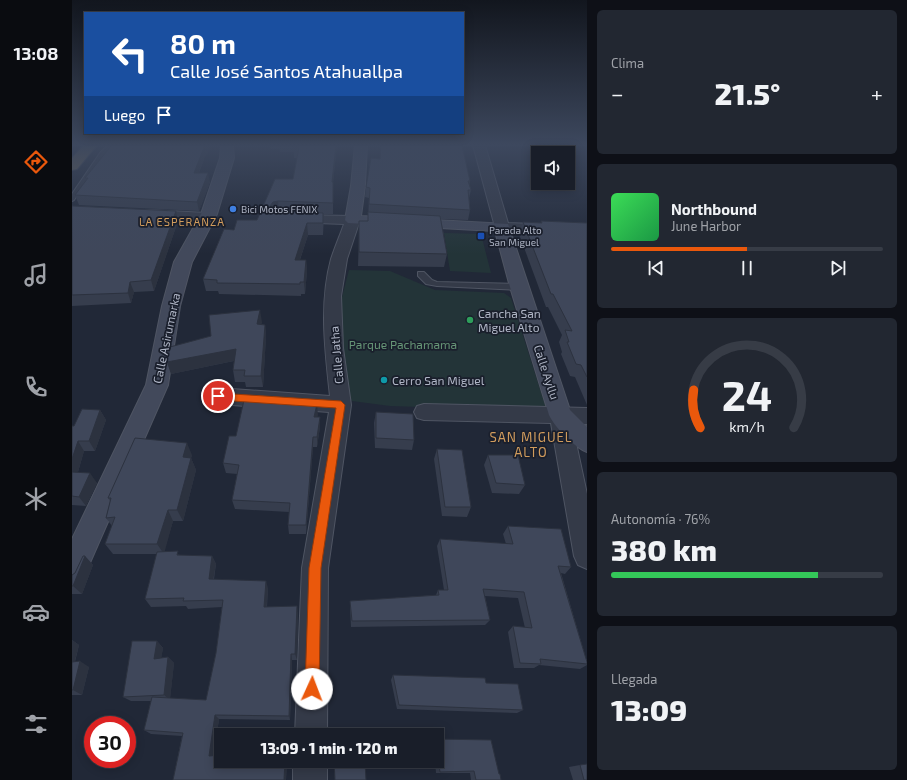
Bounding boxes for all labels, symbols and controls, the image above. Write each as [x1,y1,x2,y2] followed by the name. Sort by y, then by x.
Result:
[170,26,236,60] text: 80 m
[104,28,156,80] icon: left
[13,42,59,64] text: 13:08
[611,55,644,71] text: Clima
[170,60,403,82] text: Calle José Santos Atahuallpa
[715,75,780,111] text: 21.5°
[611,80,624,106] text: −
[871,80,883,106] text: +
[153,104,175,126] icon: arrive
[104,106,145,124] text: Luego
[531,146,575,190] map controls
[531,146,575,190] button: sound
[22,148,50,176] icon: directions
[671,200,757,218] text: Northbound
[241,203,317,215] place label: Bici Motos FENIX
[228,204,238,214] marker: Bici Motos FENIX
[139,215,225,228] district label: LA ESPERANZA
[671,218,741,234] text: June Harbor
[489,224,542,248] place label: Parada Alto San Miguel
[476,231,486,241] marker: Parada Alto San Miguel
[645,257,667,279] icon: previous
[736,257,758,279] icon: pause
[827,257,849,279] icon: next
[22,261,50,289] icon: music
[150,291,182,385] street label: Calle Asirumarka
[478,306,541,334] place label: Cancha San Miguel Alto
[465,315,475,325] marker: Cancha San Miguel Alto
[326,325,346,385] street label: Calle Jatha
[349,337,457,351] park label: Parque Pachamama
[532,343,562,401] street label: Calle Ayllu
[722,369,772,419] text: 24
[22,373,50,401] icon: phone
[392,373,485,387] place label: Cerro San Miguel
[379,375,389,385] marker: Cerro San Miguel
[201,379,235,413] pin
[207,385,229,407] icon: arrive
[729,418,765,435] text: km/h
[489,429,573,460] district label: SAN MIGUEL ALTO
[22,485,50,513] icon: climate
[611,511,710,527] text: Autonomía · 76%
[611,531,717,567] text: 380 km
[22,598,50,626] icon: car
[291,668,333,710] position arrow
[611,671,657,687] text: Llegada
[611,691,687,727] text: 13:09
[22,710,50,738] icon: filters
[84,716,136,768] speed limit sign: 30
[260,739,398,757] text: 13:09 · 1 min · 120 m

